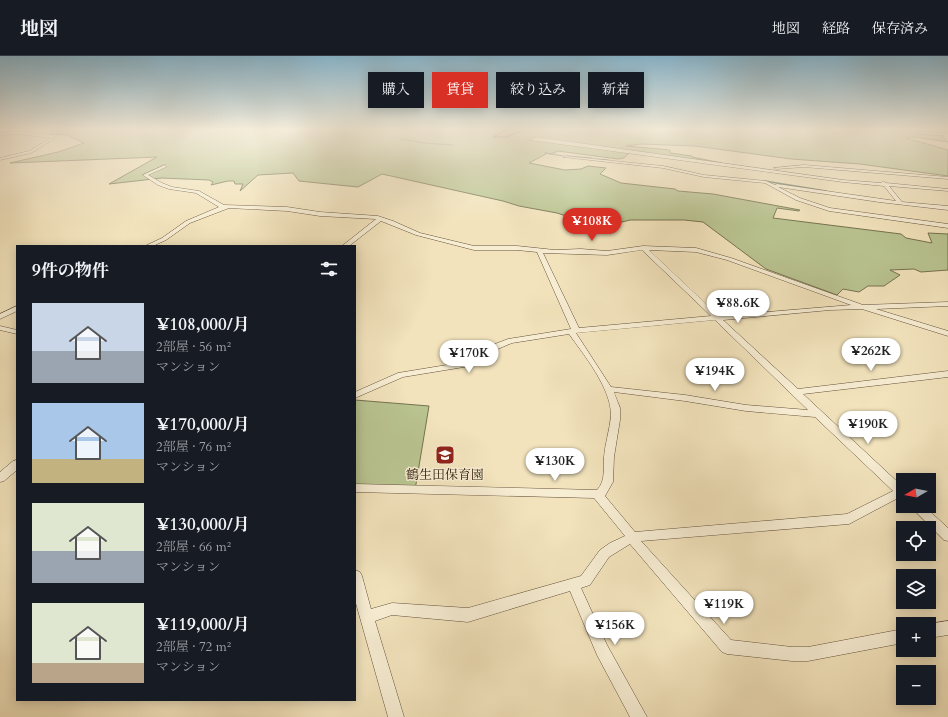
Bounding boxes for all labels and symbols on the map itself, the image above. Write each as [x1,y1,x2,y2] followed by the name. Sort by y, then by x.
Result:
[564,208,620,242] pin: ¥108K
[705,290,771,324] pin: ¥88.6K
[843,338,899,372] pin: ¥262K
[441,340,497,374] pin: ¥170K
[687,358,743,392] pin: ¥194K
[840,411,896,445] pin: ¥190K
[434,444,456,466] school or university icon: 鶴生田保育園
[527,448,583,482] pin: ¥130K
[406,466,484,484] place label: 鶴生田保育園
[896,473,936,513] north arrow
[696,591,752,625] pin: ¥119K
[587,612,643,646] pin: ¥156K

